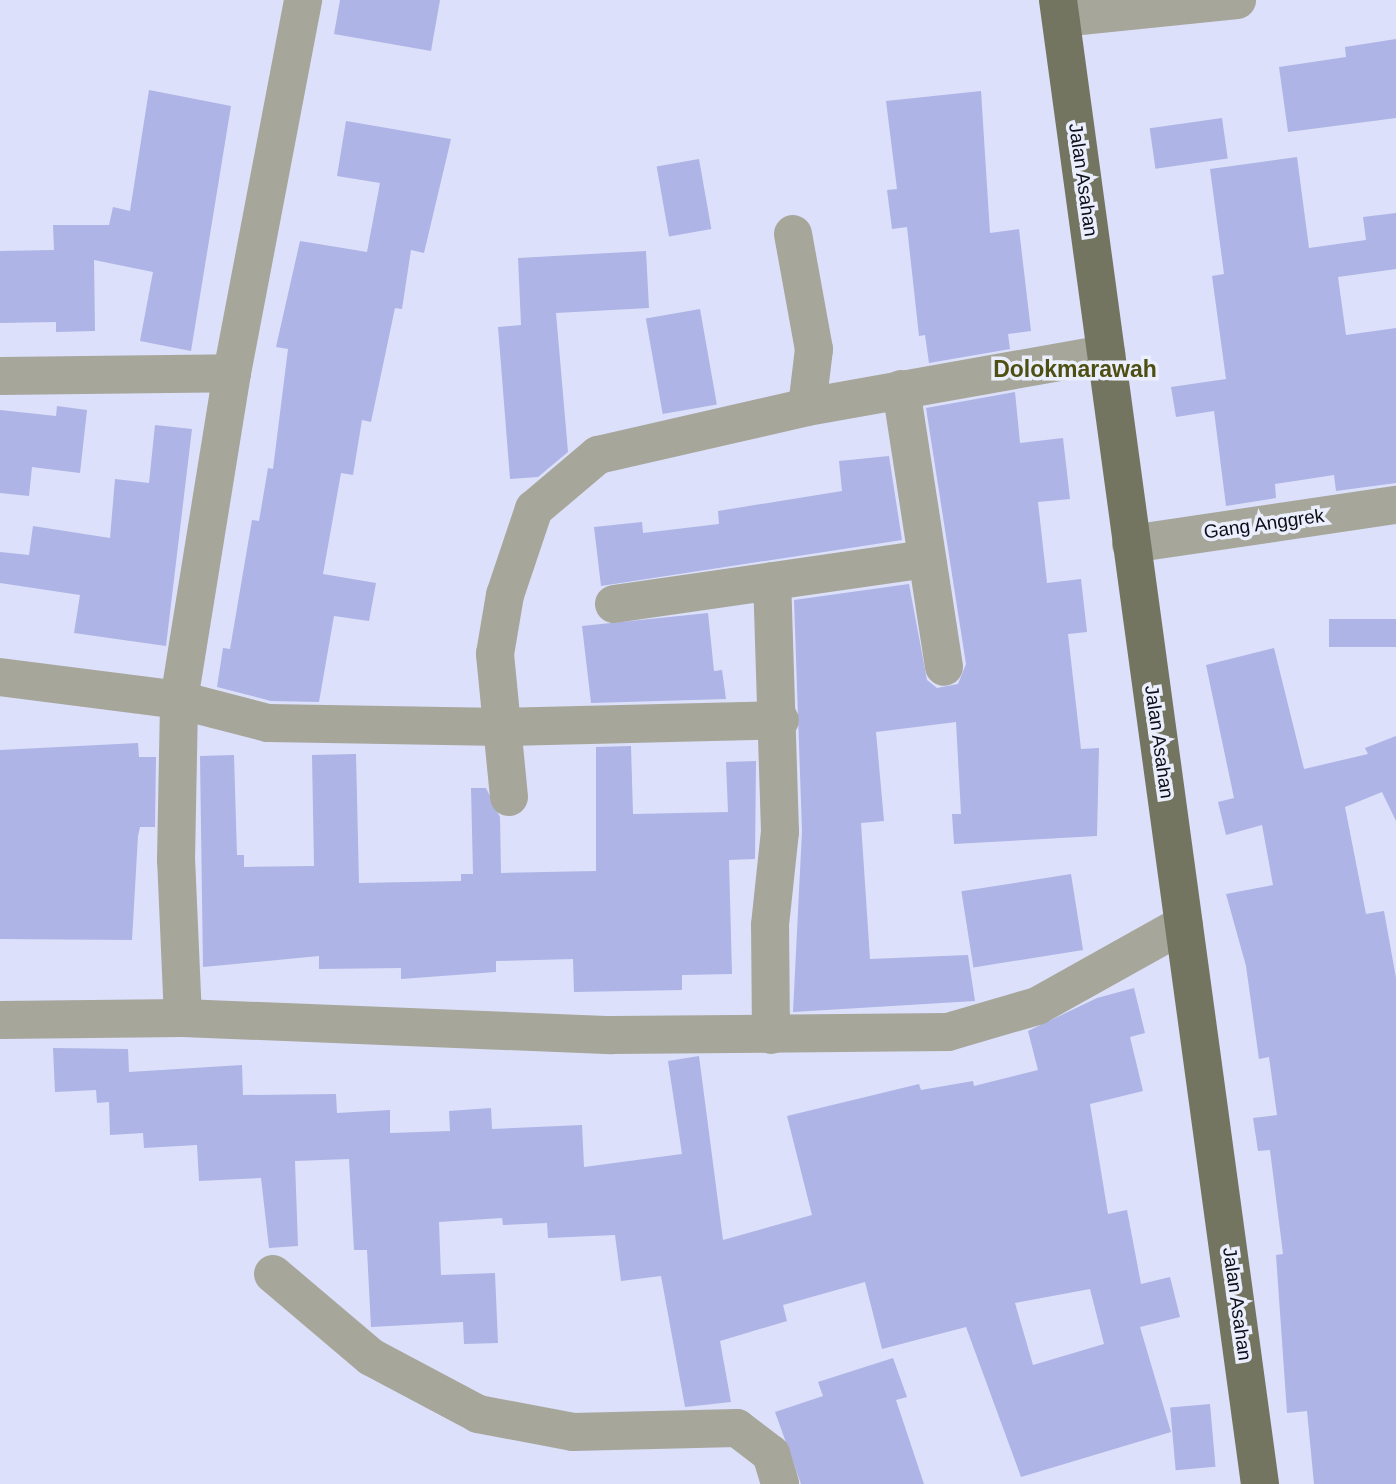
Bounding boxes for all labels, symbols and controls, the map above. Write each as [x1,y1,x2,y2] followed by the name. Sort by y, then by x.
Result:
[1064,121,1102,239] street label: Jalan Asahan
[993,355,1157,383] district label: Dolokmarawah
[1202,504,1326,544] street label: Gang Anggrek
[1140,683,1178,801] street label: Jalan Asahan
[1218,1245,1256,1363] street label: Jalan Asahan

